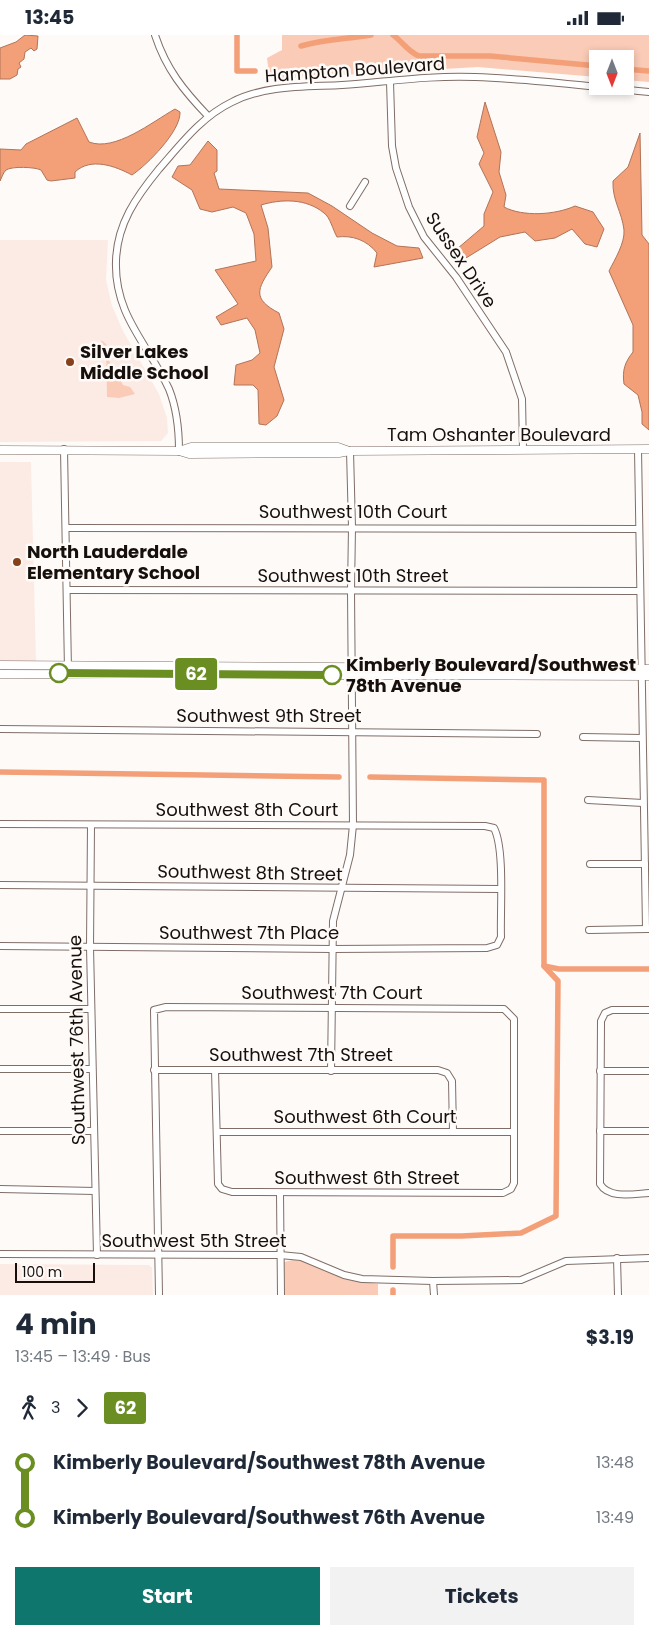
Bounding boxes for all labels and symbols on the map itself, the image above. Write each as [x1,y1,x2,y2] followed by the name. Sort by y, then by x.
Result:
[589,50,634,95] north arrow
[264,51,446,88] street label: Hampton Boulevard
[420,207,503,313] street label: Sussex Drive
[80,339,209,385] place label: Silver Lakes Middle School
[64,356,76,368] marker: Silver Lakes Middle School
[387,422,611,447] street label: Tam Oshanter Boulevard
[259,499,447,524] street label: Southwest 10th Court
[27,539,200,585] place label: North Lauderdale Elementary School
[11,556,23,568] marker: North Lauderdale Elementary School
[258,563,449,588] street label: Southwest 10th Street
[346,652,636,698] place label: Kimberly Boulevard/Southwest 78th Avenue
[174,658,218,690] line badge: 62
[49,663,69,683] unlabelled marker
[322,665,342,685] marker: Kimberly Boulevard/Southwest 78th Avenue
[176,703,362,728] street label: Southwest 9th Street
[156,797,338,822] street label: Southwest 8th Court
[157,858,343,887] street label: Southwest 8th Street
[159,920,339,945] street label: Southwest 7th Place
[62,935,91,1145] street label: Southwest 76th Avenue
[241,980,423,1005] street label: Southwest 7th Court
[209,1042,393,1067] street label: Southwest 7th Street
[274,1104,456,1129] street label: Southwest 6th Court
[274,1165,460,1190] street label: Southwest 6th Street
[101,1228,287,1253] street label: Southwest 5th Street
[15,1260,95,1283] scale bar

